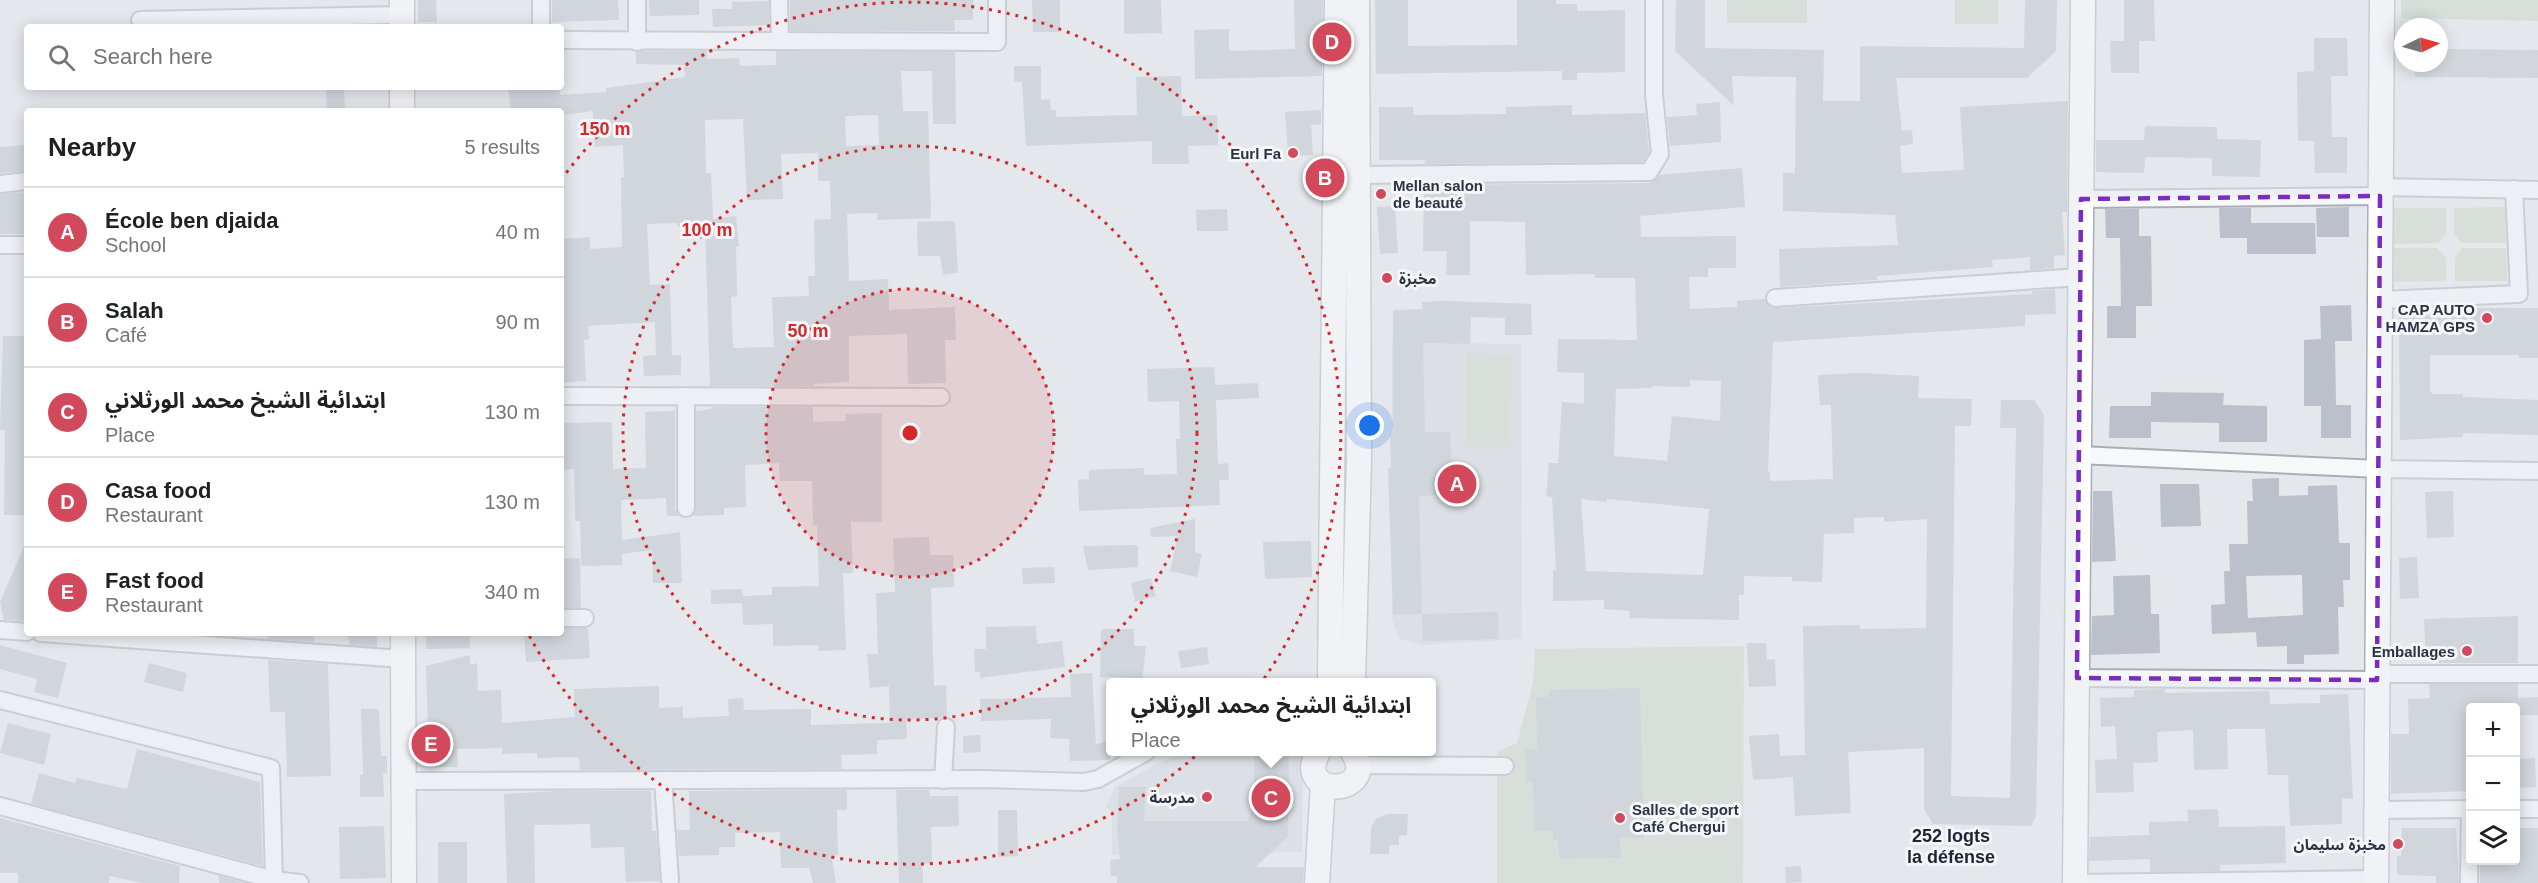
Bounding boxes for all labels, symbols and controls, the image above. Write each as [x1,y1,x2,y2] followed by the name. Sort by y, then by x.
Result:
[2394,18,2448,72] north arrow
[1312,20,1352,64] pin: D
[24,24,564,90] search box
[45,41,78,74] icon: search
[93,44,213,69] text: Search here
[579,119,631,139] text: 150 m
[48,132,136,162] text: Nearby
[464,136,540,158] text: 5 results
[1230,145,1282,162] place label: Eurl Fa
[1286,146,1300,160] marker: Eurl Fa
[1306,156,1344,201] pin: B
[1393,177,1483,211] place label: Mellan salon de beauté
[1374,187,1388,201] marker: Mellan salon de beauté
[105,208,279,233] text: École ben djaida
[681,220,733,240] text: 100 m
[60,221,75,243] text: A
[496,221,540,243] text: 40 m
[105,234,166,256] text: School
[1399,270,1437,288] place label: مخبزة
[1380,271,1394,285] marker: مخبزة
[105,298,164,323] text: Salah
[2386,301,2475,335] place label: CAP AUTO HAMZA GPS
[60,311,75,333] text: B
[496,311,540,333] text: 90 m
[2480,311,2494,325] marker: CAP AUTO HAMZA GPS
[787,321,829,341] text: 50 m
[105,324,147,346] text: Café
[105,388,386,413] text: ابتدائية الشيخ محمد الورثلاني
[60,401,75,423] text: C
[484,401,540,423] text: 130 m
[1355,411,1384,440] your location
[900,423,920,443] centre of rings
[105,424,155,446] text: Place
[1438,462,1476,506] pin: A
[105,478,211,503] text: Casa food
[60,491,75,513] text: D
[484,491,540,513] text: 130 m
[105,504,203,526] text: Restaurant
[105,568,204,593] text: Fast food
[61,581,74,603] text: E
[484,581,540,603] text: 340 m
[105,594,203,616] text: Restaurant
[2372,643,2455,660] place label: Emballages
[2460,644,2474,658] marker: Emballages
[1106,678,1436,756] popup
[1131,693,1411,718] text: ابتدائية الشيخ محمد الورثلاني
[2466,703,2520,865] map controls
[2466,703,2520,757] button: +
[412,722,450,766] pin: E
[1131,729,1181,751] text: Place
[2466,757,2520,811] button: −
[1252,776,1290,820] pin: C
[1149,789,1195,807] place label: مدرسة
[1200,790,1214,804] marker: مدرسة
[1632,801,1739,835] place label: Salles de sport Café Chergui
[1613,811,1627,825] marker: Salles de sport Café Chergui
[2466,811,2520,865] button: layers
[1907,826,1995,867] district label: 252 logts la défense
[2294,836,2386,854] place label: مخبزة سليمان
[2391,837,2405,851] marker: مخبزة سليمان

